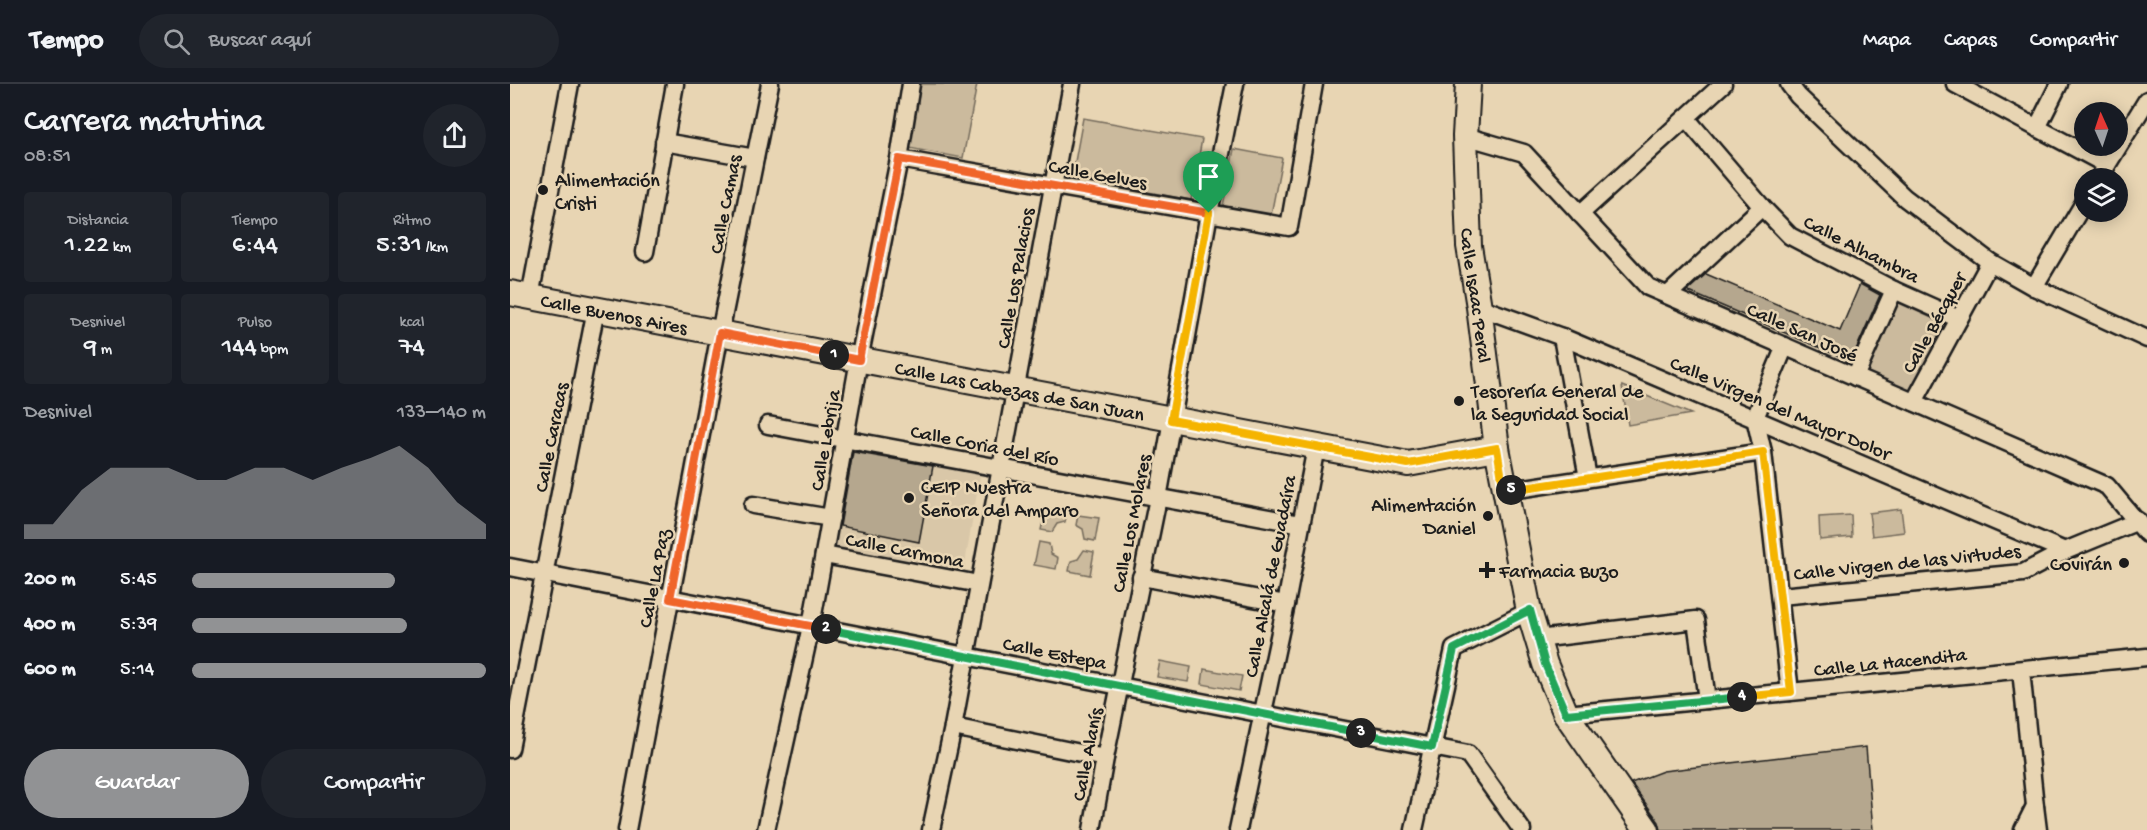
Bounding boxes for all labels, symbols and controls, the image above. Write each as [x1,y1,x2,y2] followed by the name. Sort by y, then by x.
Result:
[139,14,559,68] search box
[30,25,103,58] text: Tempo
[160,25,193,58] icon: search
[208,28,311,54] text: Buscar aquí
[1863,29,1911,54] text: Mapa
[1944,29,1997,54] text: Capas
[2030,29,2117,54] text: Compartir
[2074,102,2128,156] north arrow
[2074,102,2128,222] map controls
[24,104,264,142] text: Carrera matutina
[423,104,486,167] button: share
[24,146,71,169] text: 08:51
[1183,151,1234,213] pin
[707,153,748,256] street label: Calle Camas
[1046,156,1149,197] street label: Calle Gelves
[1192,160,1225,193] icon: arrive
[2074,168,2128,222] button: layers
[555,171,660,217] place label: Alimentación Cristi
[536,183,550,197] marker: Alimentación Cristi
[994,206,1041,351] street label: Calle Los Palacios
[68,212,128,231] text: Distancia
[232,212,278,231] text: Tiempo
[393,212,431,231] text: Ritmo
[1799,212,1923,291] street label: Calle Alhambra
[1453,228,1494,364] street label: Calle Isaac Peral
[65,231,109,262] text: 1.22
[232,231,278,262] text: 6:44
[376,231,422,262] text: 5:31
[109,239,131,258] text: km
[422,239,448,258] text: /km
[1899,268,1974,378] street label: Calle Bécquer
[538,291,689,342] street label: Calle Buenos Aires
[1743,299,1861,369] street label: Calle San José
[71,314,125,333] text: Desnivel
[238,314,272,333] text: Pulso
[400,314,424,333] text: kcal
[84,333,97,364] text: 9
[222,333,257,364] text: 144
[399,333,425,364] text: 74
[819,340,849,370] pin: 1
[97,341,112,360] text: m
[257,341,288,360] text: bpm
[831,345,837,364] text: 1
[1666,353,1895,468] street label: Calle Virgen del Mayor Dolor
[893,359,1146,429] street label: Calle Las Cabezas de San Juan
[532,380,575,494] street label: Calle Caracas
[1470,382,1644,428] place label: Tesorería General de la Seguridad Social
[807,387,848,493] street label: Calle Lebrija
[1452,394,1466,408] marker: Tesorería General de la Seguridad Social
[24,402,92,425] text: Desnivel
[397,402,486,425] text: 133–140 m
[908,422,1060,473] street label: Calle Coria del Río
[1109,452,1158,595] street label: Calle Los Molares
[1242,473,1303,680] street label: Calle Alcalá de Guadaíra
[1496,475,1526,505] pin: 5
[921,478,1079,524] place label: CEIP Nuestra Señora del Amparo
[1507,480,1515,499] text: 5
[902,491,916,505] marker: CEIP Nuestra Señora del Amparo
[1371,496,1476,542] place label: Alimentación Daniel
[1481,509,1495,523] marker: Alimentación Daniel
[636,526,677,630] street label: Calle La Paz
[843,530,966,575] street label: Calle Carmona
[1793,541,2023,588] street label: Calle Virgen de las Virtudes
[2050,555,2112,578] place label: Covirán
[2117,556,2131,570] marker: Covirán
[1498,562,1619,585] place label: Farmacia Buzo
[1480,563,1494,577] marker: Farmacia Buzo
[24,569,75,592] text: 200 m
[120,569,157,592] text: 5:45
[24,614,75,637] text: 400 m
[120,614,157,637] text: 5:39
[811,614,841,644] pin: 2
[822,619,830,638] text: 2
[1001,634,1109,677] street label: Calle Estepa
[1813,645,1969,684] street label: Calle La Hacendita
[24,659,76,682] text: 600 m
[120,659,154,682] text: 5:14
[1727,682,1757,712] pin: 4
[1738,687,1746,706] text: 4
[1069,706,1110,803] street label: Calle Alanís
[1346,718,1376,748] pin: 3
[1357,723,1365,742] text: 3
[24,749,249,818] button: Guardar
[261,749,486,818] button: Compartir

